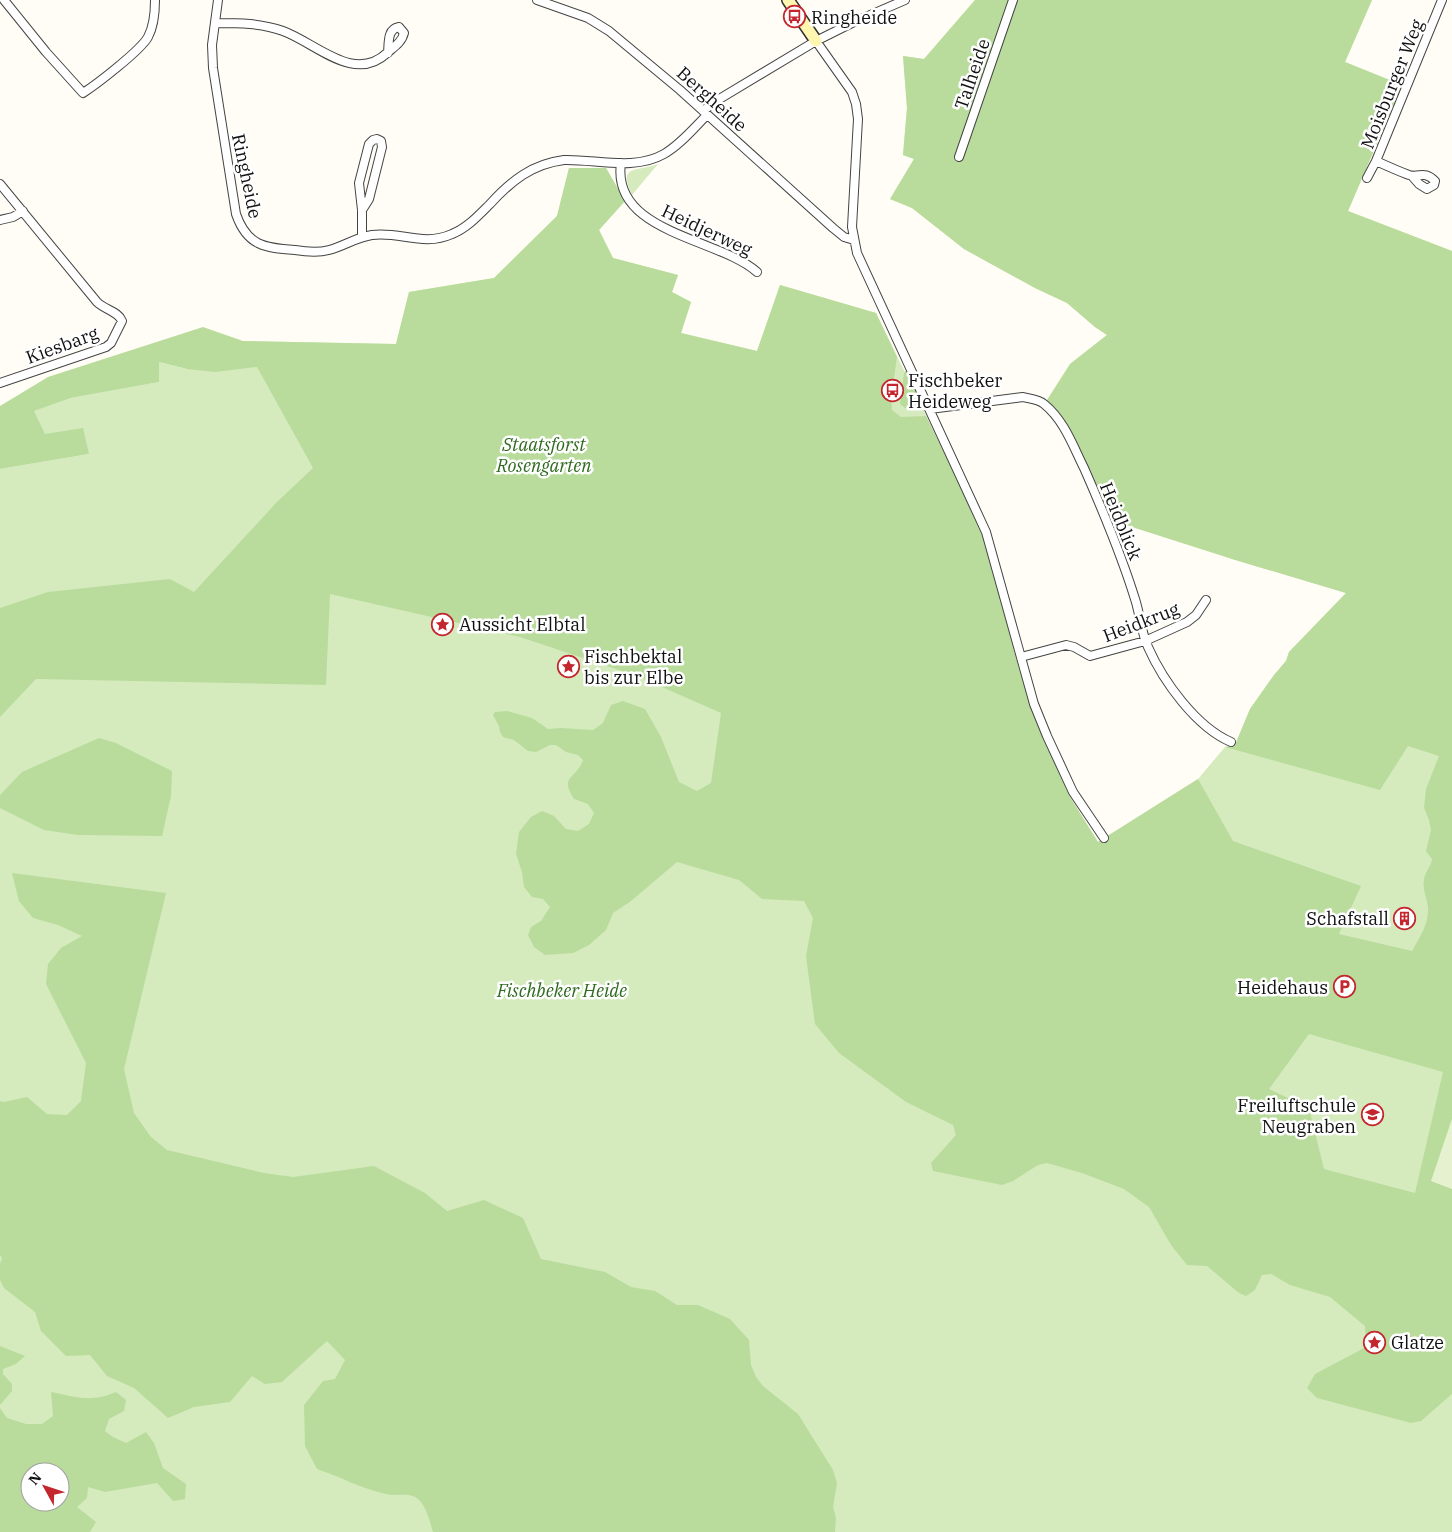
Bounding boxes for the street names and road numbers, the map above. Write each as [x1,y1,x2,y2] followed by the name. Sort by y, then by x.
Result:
[1356,16,1429,152] street label: Moisburger Weg
[949,36,995,112] street label: Talheide
[672,61,752,137] street label: Bergheide
[227,131,267,221] street label: Ringheide
[658,199,756,261] street label: Heidjerweg
[23,321,102,369] street label: Kiesbarg
[1095,479,1147,564] street label: Heidblick
[1099,597,1183,647] street label: Heidkrug

